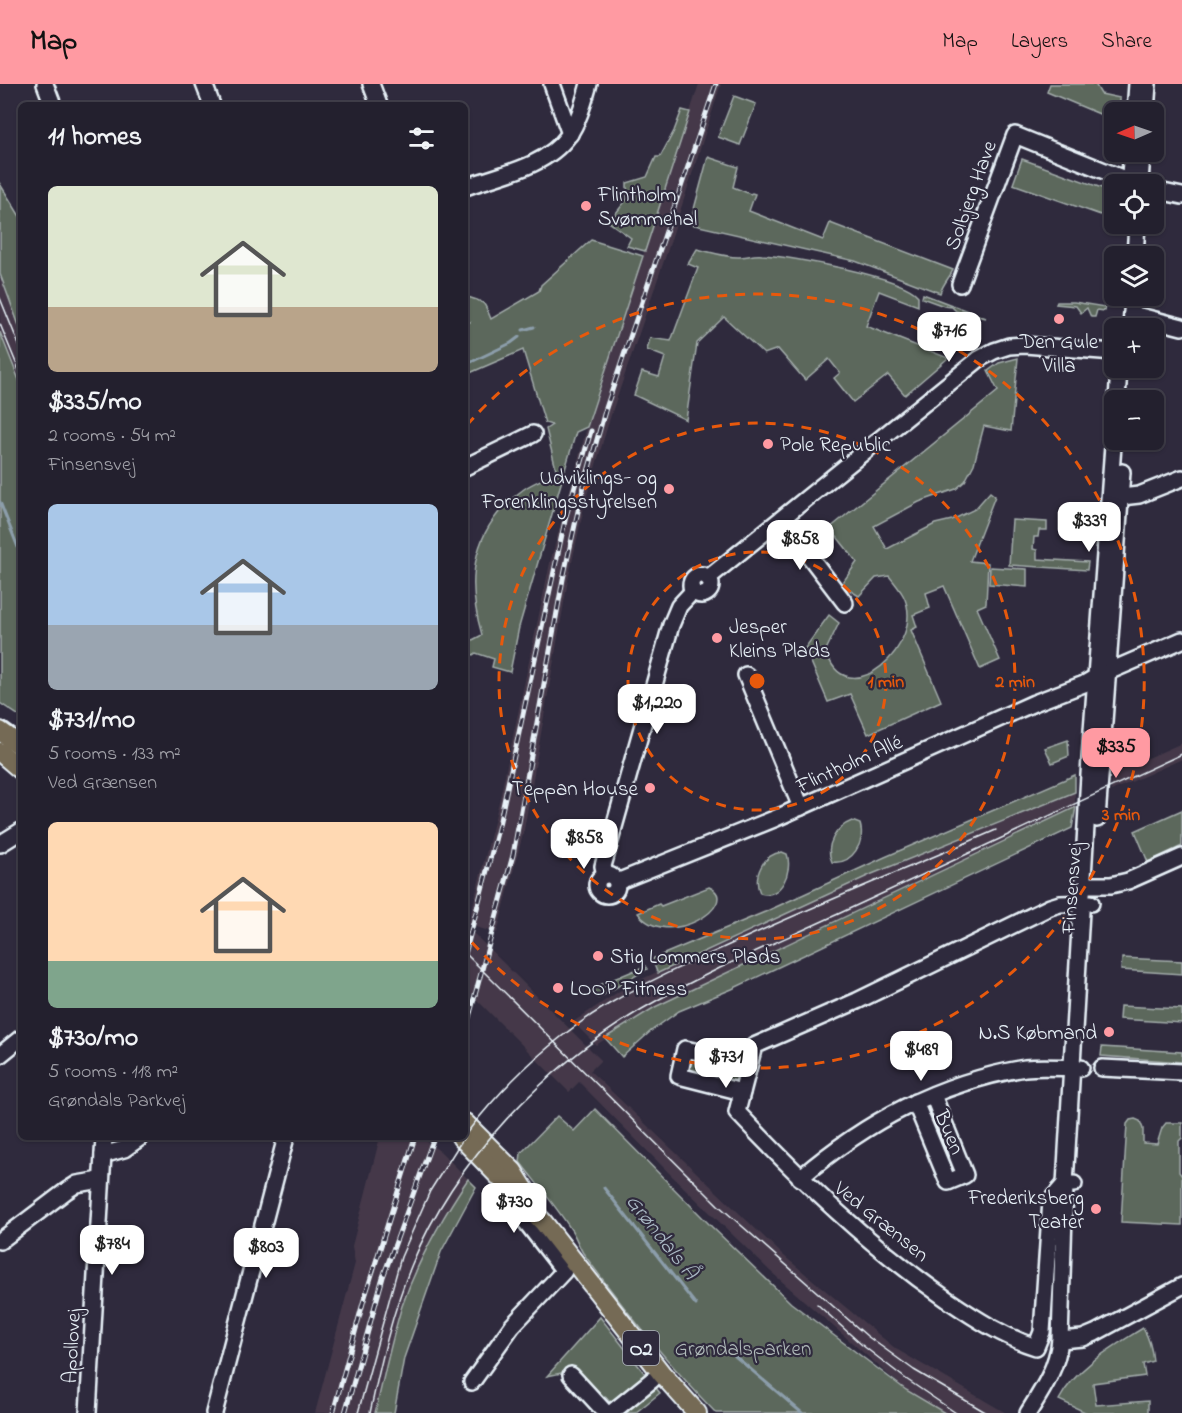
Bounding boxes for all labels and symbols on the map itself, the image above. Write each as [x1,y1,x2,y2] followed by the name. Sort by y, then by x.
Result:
[1104,102,1164,162] north arrow
[938,136,1008,255] street label: Solbjerg Have
[597,181,697,235] place label: Flintholm Svømmehal
[579,199,593,213] marker: Flintholm Svømmehal
[913,312,985,363] pin: $716
[1052,312,1066,326] marker: Den Gule Villa
[1019,328,1099,382] place label: Den Gule Villa
[780,431,892,461] place label: Pole Republic
[761,437,775,451] marker: Pole Republic
[481,464,657,520] place label: Udviklings- og Forenklingsstyrelsen
[662,482,676,496] marker: Udviklings- og Forenklingsstyrelsen
[1053,502,1125,553] pin: $339
[764,520,836,571] pin: $858
[729,613,830,667] place label: Jesper Kleins Plads
[710,631,724,645] marker: Jesper Kleins Plads
[868,670,904,696] text: 1 min
[994,670,1035,696] text: 2 min
[747,671,767,691] centre of rings
[608,684,706,735] pin: $1,220
[791,728,908,802] street label: Flintholm Allé
[1080,728,1152,779] pin: $335
[512,775,639,805] place label: Teppan House
[643,781,657,795] marker: Teppan House
[1101,803,1140,829] text: 3 min
[548,819,620,870] pin: $858
[1055,841,1091,936] street label: Finsensvej
[610,943,780,975] place label: Stig Lommers Plads
[591,949,605,963] marker: Stig Lommers Plads
[570,975,687,1005] place label: LOOP Fitness
[551,981,565,995] marker: LOOP Fitness
[978,1019,1097,1049] place label: N.S Købmand
[1102,1025,1116,1039] marker: N.S Købmand
[885,1031,957,1082] pin: $489
[690,1038,762,1089] pin: $731
[925,1105,971,1160] street label: Buen
[826,1174,935,1270] street label: Ved Grænsen
[478,1183,550,1234] pin: $730
[967,1184,1084,1238] place label: Frederiksberg Teater
[617,1188,705,1289] water label: Grøndals Å
[1089,1202,1103,1216] marker: Frederiksberg Teater
[76,1225,148,1276] pin: $784
[230,1228,302,1279] pin: $803
[56,1307,90,1384] street label: Apollovej
[623,1331,659,1365] road number: O2
[675,1335,811,1365] park label: Grøndalsparken

